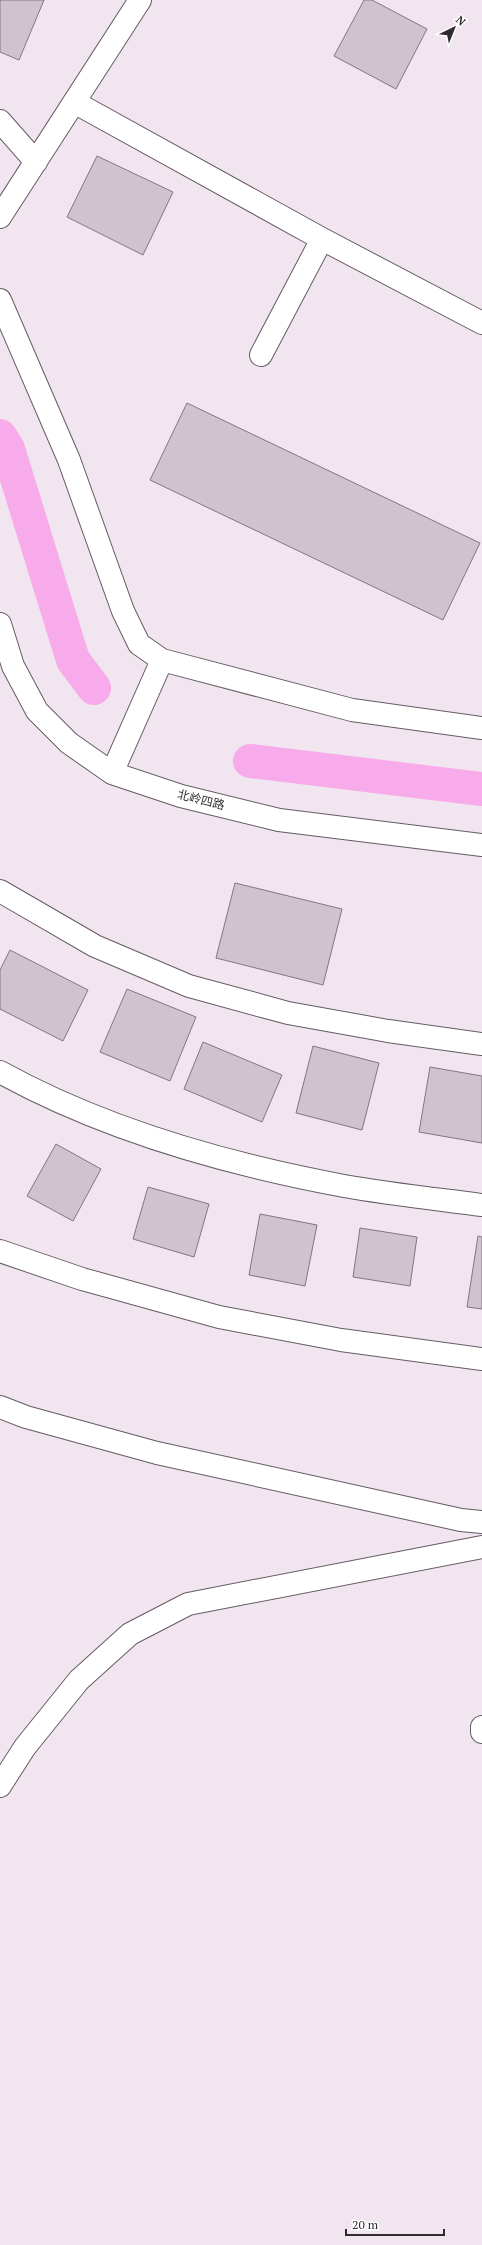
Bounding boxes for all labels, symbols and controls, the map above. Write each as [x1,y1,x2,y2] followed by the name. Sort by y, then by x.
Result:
[434,8,474,48] north arrow
[453,13,469,29] text: N
[176,786,226,813] street label: 北岭四路
[346,2211,444,2237] scale bar
[352,2217,379,2232] text: 20 m

